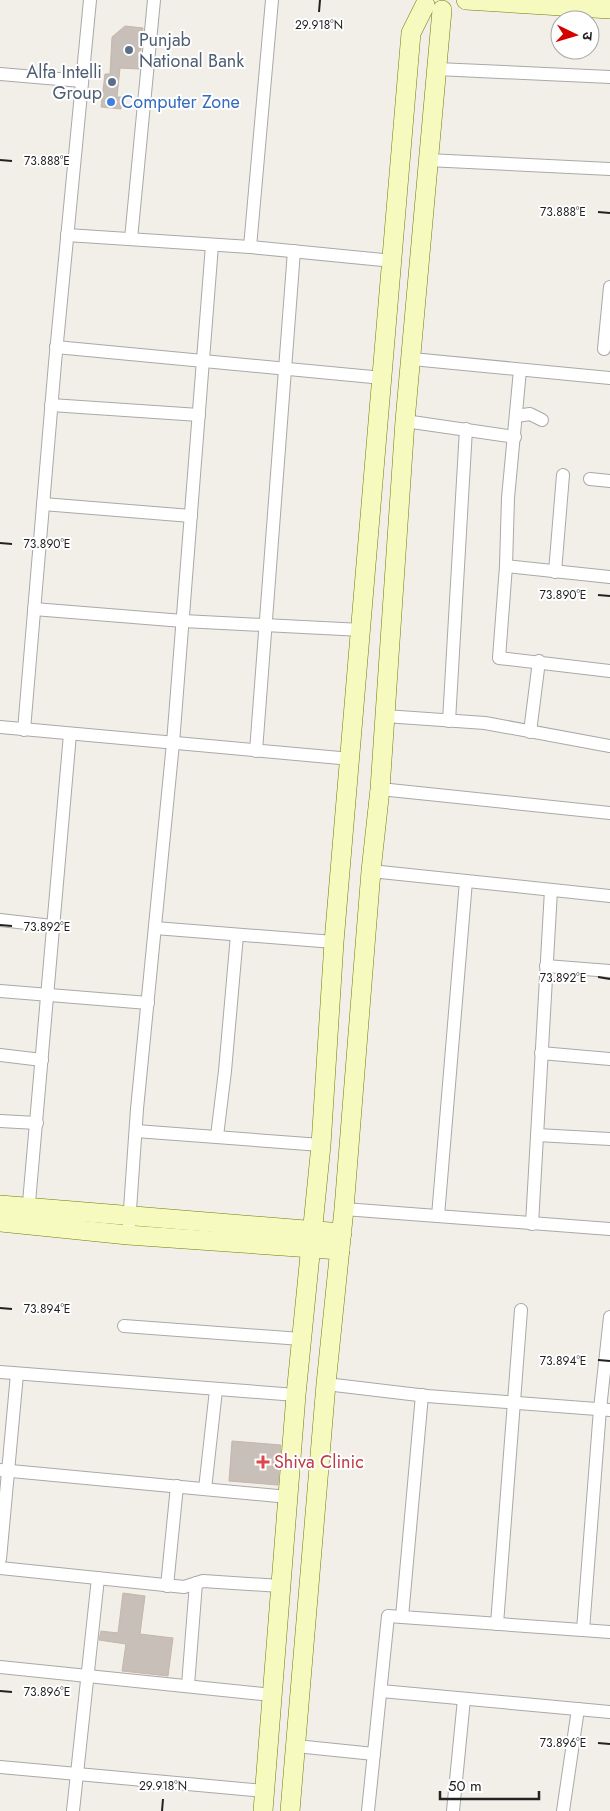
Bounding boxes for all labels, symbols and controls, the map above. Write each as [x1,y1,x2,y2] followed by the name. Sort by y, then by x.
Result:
[550,10,600,60] north arrow
[295,16,343,34] text: 29.918°N
[139,27,244,74] place label: Punjab National Bank
[578,31,598,42] text: उ
[123,44,135,56] marker: Punjab National Bank
[26,59,102,106] place label: Alfa Intelli Group
[106,76,118,88] marker: Alfa Intelli Group
[121,89,240,115] place label: Computer Zone
[105,96,117,108] marker: Computer Zone
[24,152,70,170] text: 73.888°E
[540,203,586,221] text: 73.888°E
[24,535,70,553] text: 73.890°E
[540,586,586,604] text: 73.890°E
[24,918,70,936] text: 73.892°E
[540,969,586,987] text: 73.892°E
[24,1300,70,1318] text: 73.894°E
[540,1352,586,1370] text: 73.894°E
[274,1449,364,1475] place label: Shiva Clinic
[256,1455,270,1469] marker: Shiva Clinic
[24,1683,70,1701] text: 73.896°E
[540,1734,586,1752] text: 73.896°E
[440,1768,539,1800] scale bar
[448,1775,482,1797] text: 50 m
[139,1777,187,1795] text: 29.918°N

